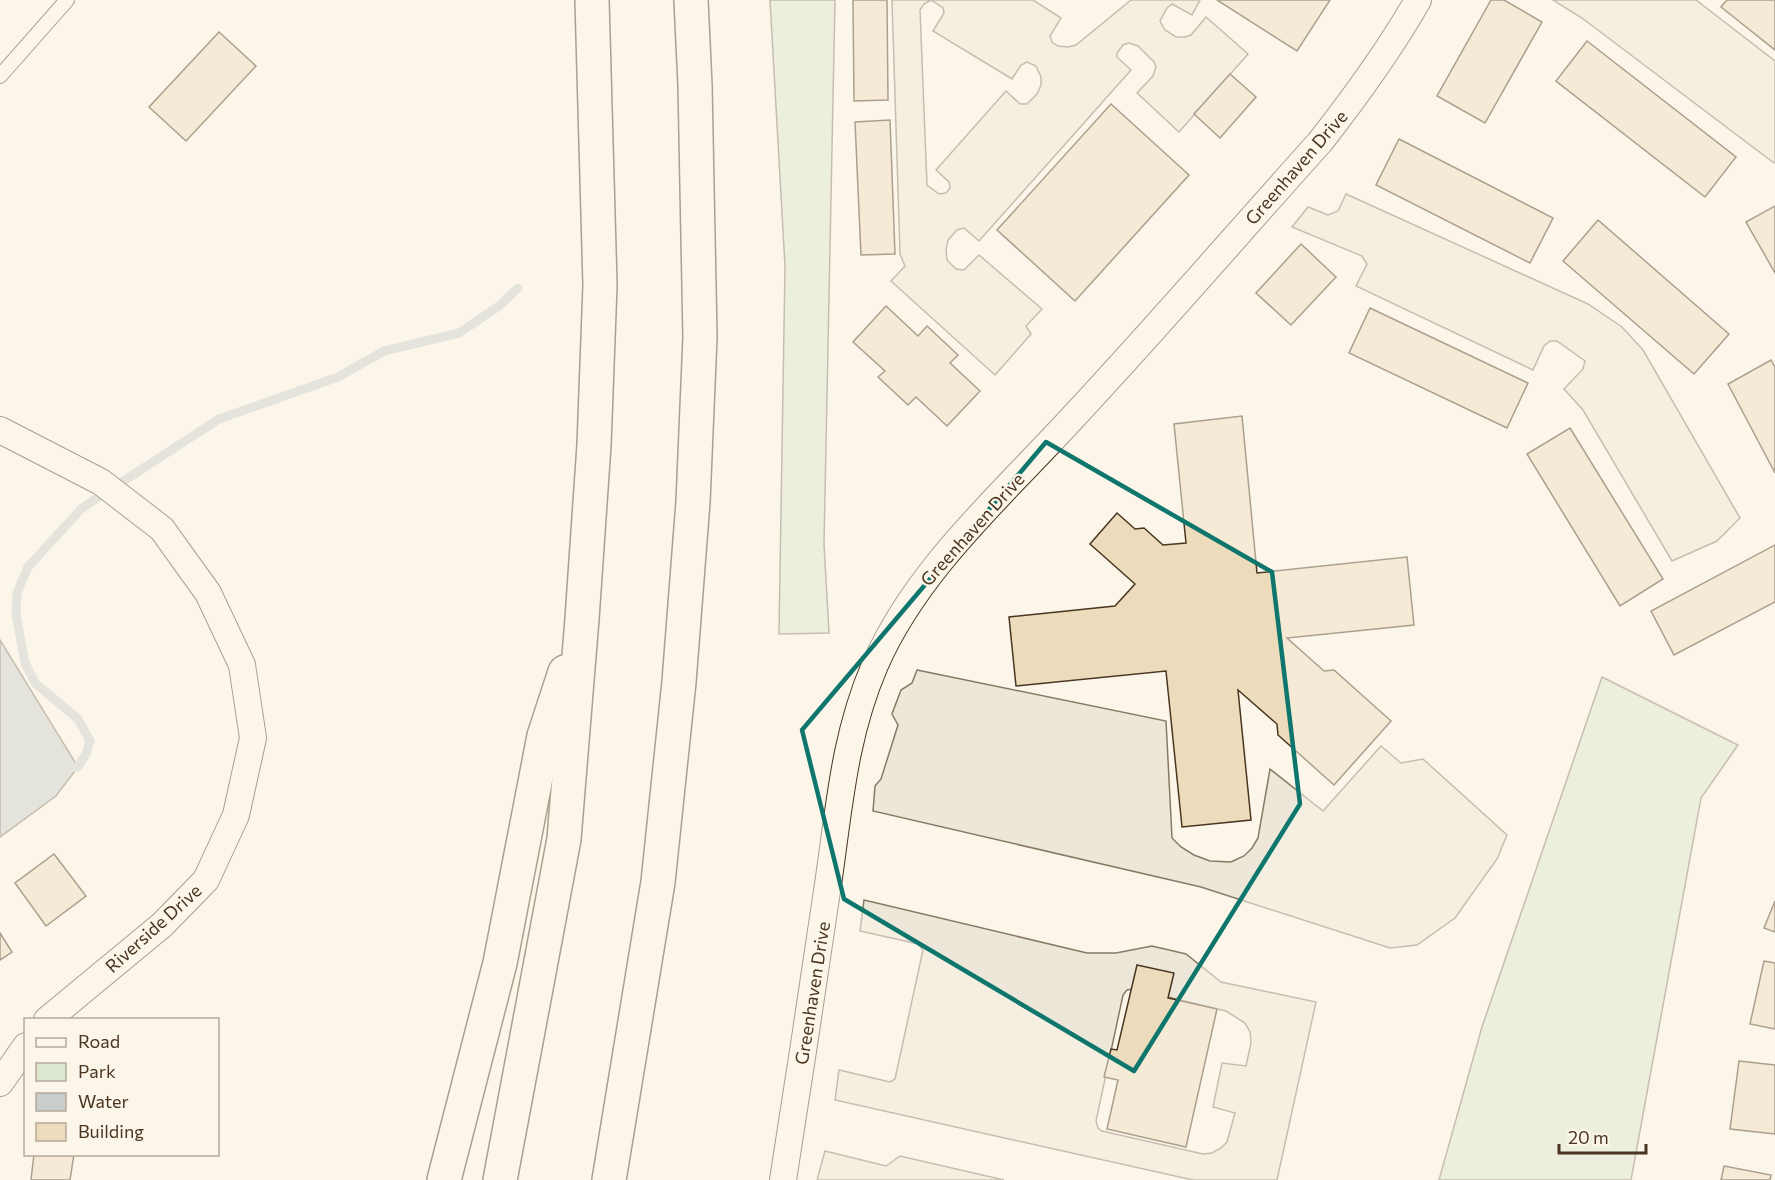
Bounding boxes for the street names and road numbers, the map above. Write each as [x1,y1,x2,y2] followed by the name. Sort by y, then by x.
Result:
[1240,105,1352,229] street label: Greenhaven Drive
[915,468,1029,590] street label: Greenhaven Drive
[100,879,206,977] street label: Riverside Drive
[790,920,834,1066] street label: Greenhaven Drive

